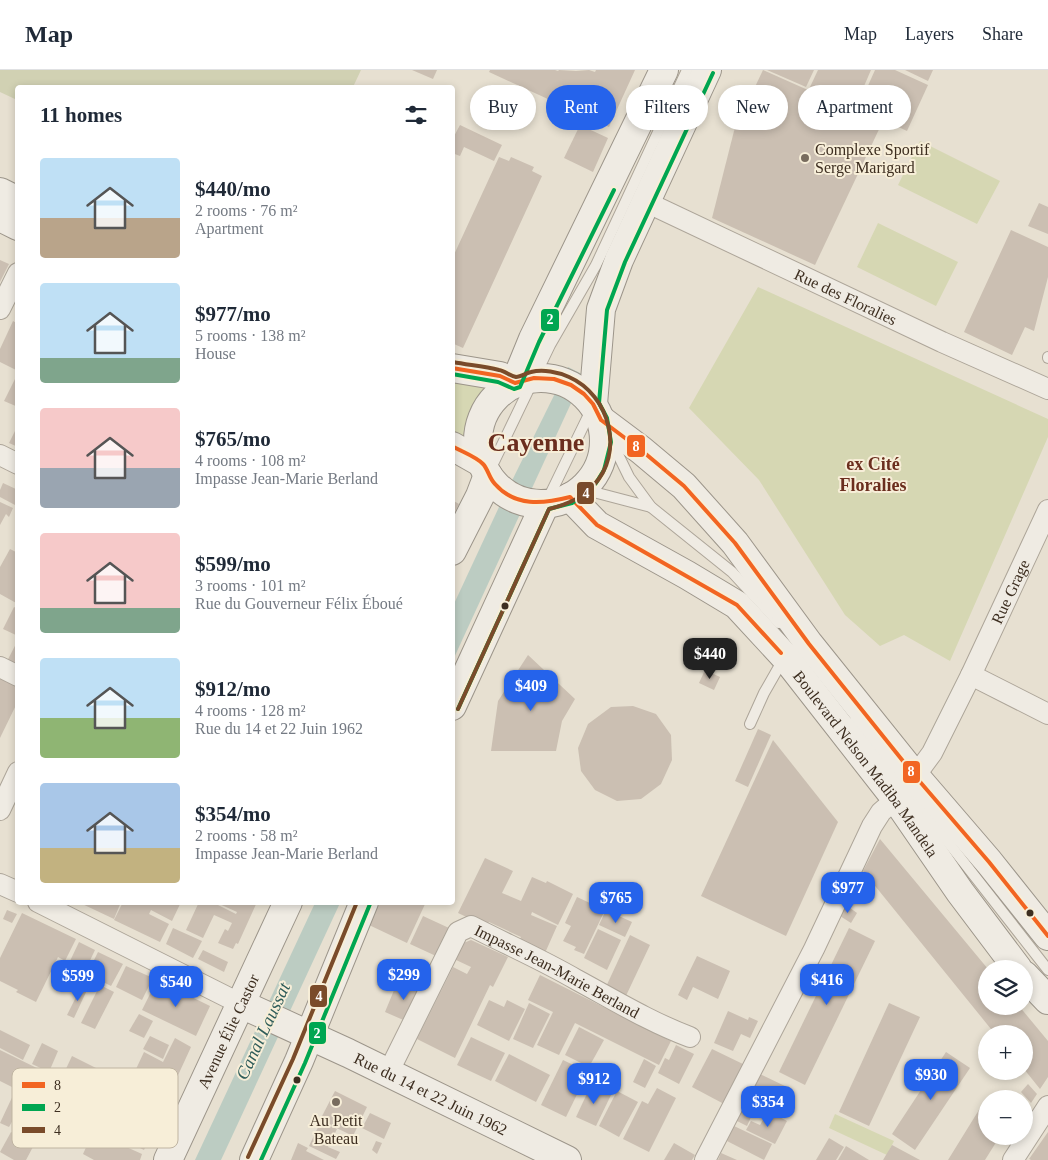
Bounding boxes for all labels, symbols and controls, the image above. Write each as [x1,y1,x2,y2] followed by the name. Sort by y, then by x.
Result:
[25,21,73,47] text: Map
[844,24,877,44] text: Map
[905,24,954,44] text: Layers
[982,24,1023,44] text: Share
[470,85,536,130] chip: Buy
[546,85,616,130] chip: Rent
[626,85,708,130] chip: Filters
[718,85,788,130] chip: New
[798,85,911,130] chip: Apartment
[402,101,430,129] icon: filters
[40,103,122,127] text: 11 homes
[815,141,930,177] place label: Complexe Sportif Serge Marigard
[799,152,811,164] marker: Complexe Sportif Serge Marigard
[195,177,271,201] text: $440/mo
[80,178,140,238] icon: home
[195,202,298,219] text: 2 rooms · 76 m²
[195,220,263,237] text: Apartment
[792,265,900,328] street label: Rue des Floralies
[195,302,271,326] text: $977/mo
[80,303,140,363] icon: home
[540,308,560,332] line badge: 2
[547,312,554,327] text: 2
[195,327,306,344] text: 5 rooms · 138 m²
[195,345,236,362] text: House
[195,427,271,451] text: $765/mo
[80,428,140,488] icon: home
[488,428,584,457] district label: Cayenne
[626,434,646,458] line badge: 8
[633,439,640,454] text: 8
[195,452,306,469] text: 4 rooms · 108 m²
[840,454,906,495] district label: ex Cité Floralies
[195,470,378,487] text: Impasse Jean-Marie Berland
[576,481,595,505] line badge: 4
[583,486,590,501] text: 4
[195,552,271,576] text: $599/mo
[80,553,140,613] icon: home
[988,557,1032,626] street label: Rue Grage
[195,577,306,594] text: 3 rooms · 101 m²
[195,595,403,612] text: Rue du Gouverneur Félix Éboué
[500,601,510,611] unlabelled marker
[680,638,740,680] pin: $440
[694,645,726,662] text: $440
[790,667,942,860] street label: Boulevard Nelson Madiba Mandela
[501,670,561,712] pin: $409
[195,677,271,701] text: $912/mo
[515,677,547,694] text: $409
[80,678,140,738] icon: home
[195,702,306,719] text: 4 rooms · 128 m²
[195,720,363,737] text: Rue du 14 et 22 Juin 1962
[902,760,921,784] line badge: 8
[908,764,915,779] text: 8
[195,802,271,826] text: $354/mo
[80,803,140,863] icon: home
[195,827,298,844] text: 2 rooms · 58 m²
[195,845,378,862] text: Impasse Jean-Marie Berland
[818,872,878,914] pin: $977
[832,879,864,896] text: $977
[586,882,646,924] pin: $765
[600,889,632,906] text: $765
[1025,908,1035,918] unlabelled marker
[472,921,642,1021] street label: Impasse Jean-Marie Berland
[374,958,434,1001] pin: $299
[48,960,108,1002] pin: $599
[978,960,1033,1145] map controls
[978,960,1033,1015] button: layers
[797,964,857,1006] pin: $416
[146,966,206,1008] pin: $540
[388,966,420,983] text: $299
[62,967,94,984] text: $599
[194,971,262,1091] street label: Avenue Élie Castor
[811,971,843,988] text: $416
[160,973,192,990] text: $540
[232,979,295,1083] water label: Canal Laussat
[309,984,328,1008] line badge: 4
[316,989,323,1004] text: 4
[308,1021,327,1045] line badge: 2
[978,1025,1033,1080] button: +
[314,1026,321,1041] text: 2
[352,1049,510,1138] street label: Rue du 14 et 22 Juin 1962
[901,1058,961,1101] pin: $930
[564,1062,624,1105] pin: $912
[915,1066,947,1083] text: $930
[12,1068,178,1148] legend
[578,1070,610,1087] text: $912
[292,1075,302,1085] unlabelled marker
[54,1078,61,1093] text: 8
[738,1086,798,1128] pin: $354
[978,1090,1033,1145] button: −
[752,1093,784,1110] text: $354
[330,1096,342,1108] marker: Au Petit Bateau
[54,1100,61,1115] text: 2
[310,1112,363,1147] place label: Au Petit Bateau
[54,1123,61,1138] text: 4

